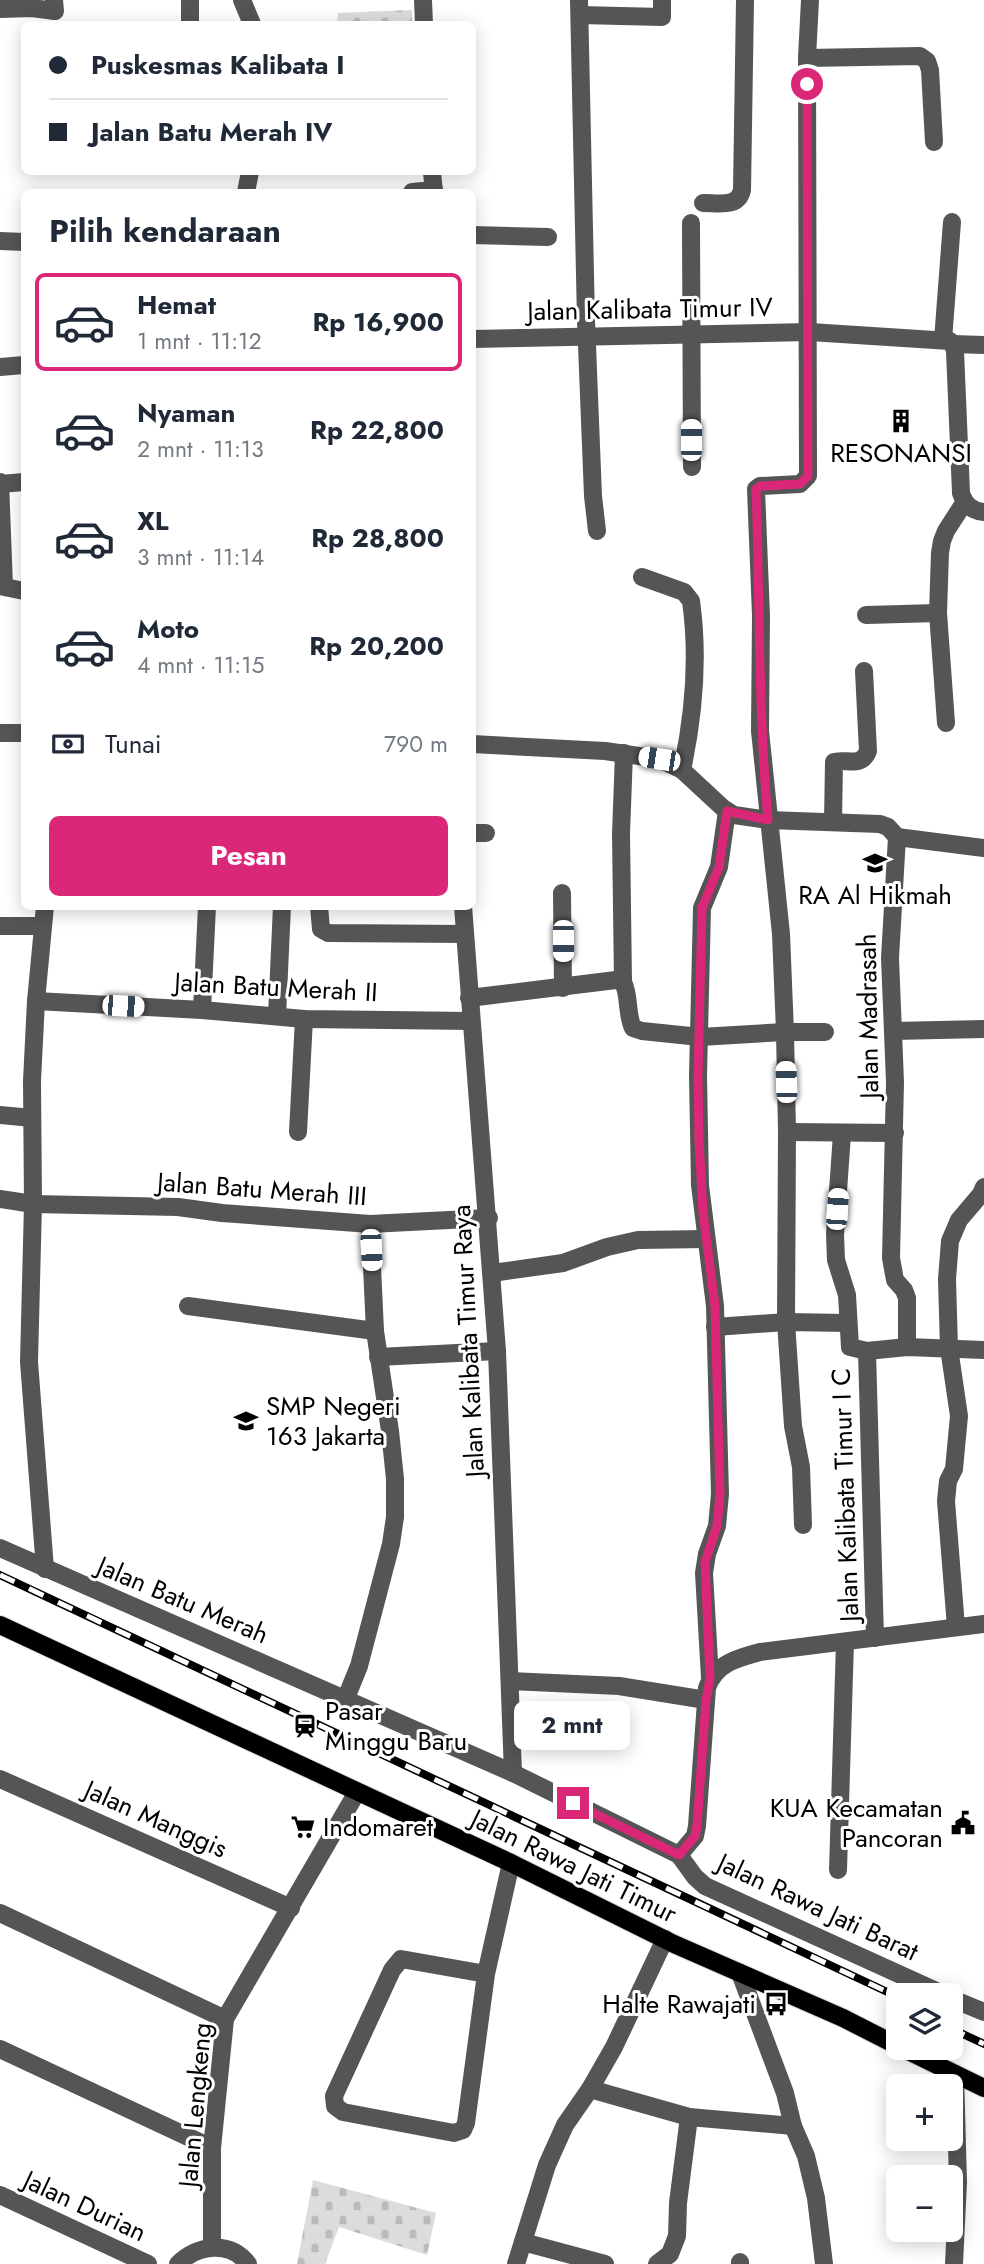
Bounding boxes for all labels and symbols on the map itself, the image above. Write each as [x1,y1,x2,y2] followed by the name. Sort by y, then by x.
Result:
[791,68,823,100] route start
[524,288,774,330] street label: Jalan Kalibata Timur IV
[887,407,915,435] building icon: RESONANSI
[681,419,702,461] car
[830,434,972,472] place label: RESONANSI
[637,745,682,773] car
[861,849,889,877] school or university icon: RA Al Hikmah
[798,876,952,914] place label: RA Al Hikmah
[553,920,574,962] car
[848,933,888,1102] street label: Jalan Madrasah
[170,963,379,1011] street label: Jalan Batu Merah II
[102,994,145,1018] car
[775,1061,798,1103] car
[153,1163,368,1215] street label: Jalan Batu Merah III
[826,1187,849,1231] car
[442,1204,494,1481] street label: Jalan Kalibata Timur Raya
[360,1228,383,1272] car
[822,1367,869,1626] street label: Jalan Kalibata Timur I C
[266,1387,401,1455] place label: SMP Negeri 163 Jakarta
[232,1407,260,1435] school or university icon: SMP Negeri 163 Jakarta
[89,1546,275,1653] street label: Jalan Batu Merah
[325,1692,467,1760] place label: Pasar Minggu Baru
[515,1702,631,1750] callout: 2 mnt
[291,1712,319,1740] station icon: Pasar Minggu Baru
[76,1769,234,1867] street label: Jalan Manggis
[557,1787,589,1819] route end
[770,1789,943,1857] place label: KUA Kecamatan Pancoran
[462,1798,683,1932] street label: Jalan Rawa Jati Timur
[323,1808,434,1846] place label: Indomaret
[949,1809,977,1837] public building icon: KUA Kecamatan Pancoran
[289,1813,317,1841] supermarket icon: Indomaret
[709,1842,925,1971] street label: Jalan Rawa Jati Barat
[602,1985,756,2023] place label: Halte Rawajati
[762,1990,790,2018] bus stop icon: Halte Rawajati
[169,2021,221,2192] street label: Jalan Lengkeng
[14,2160,153,2251] street label: Jalan Durian

